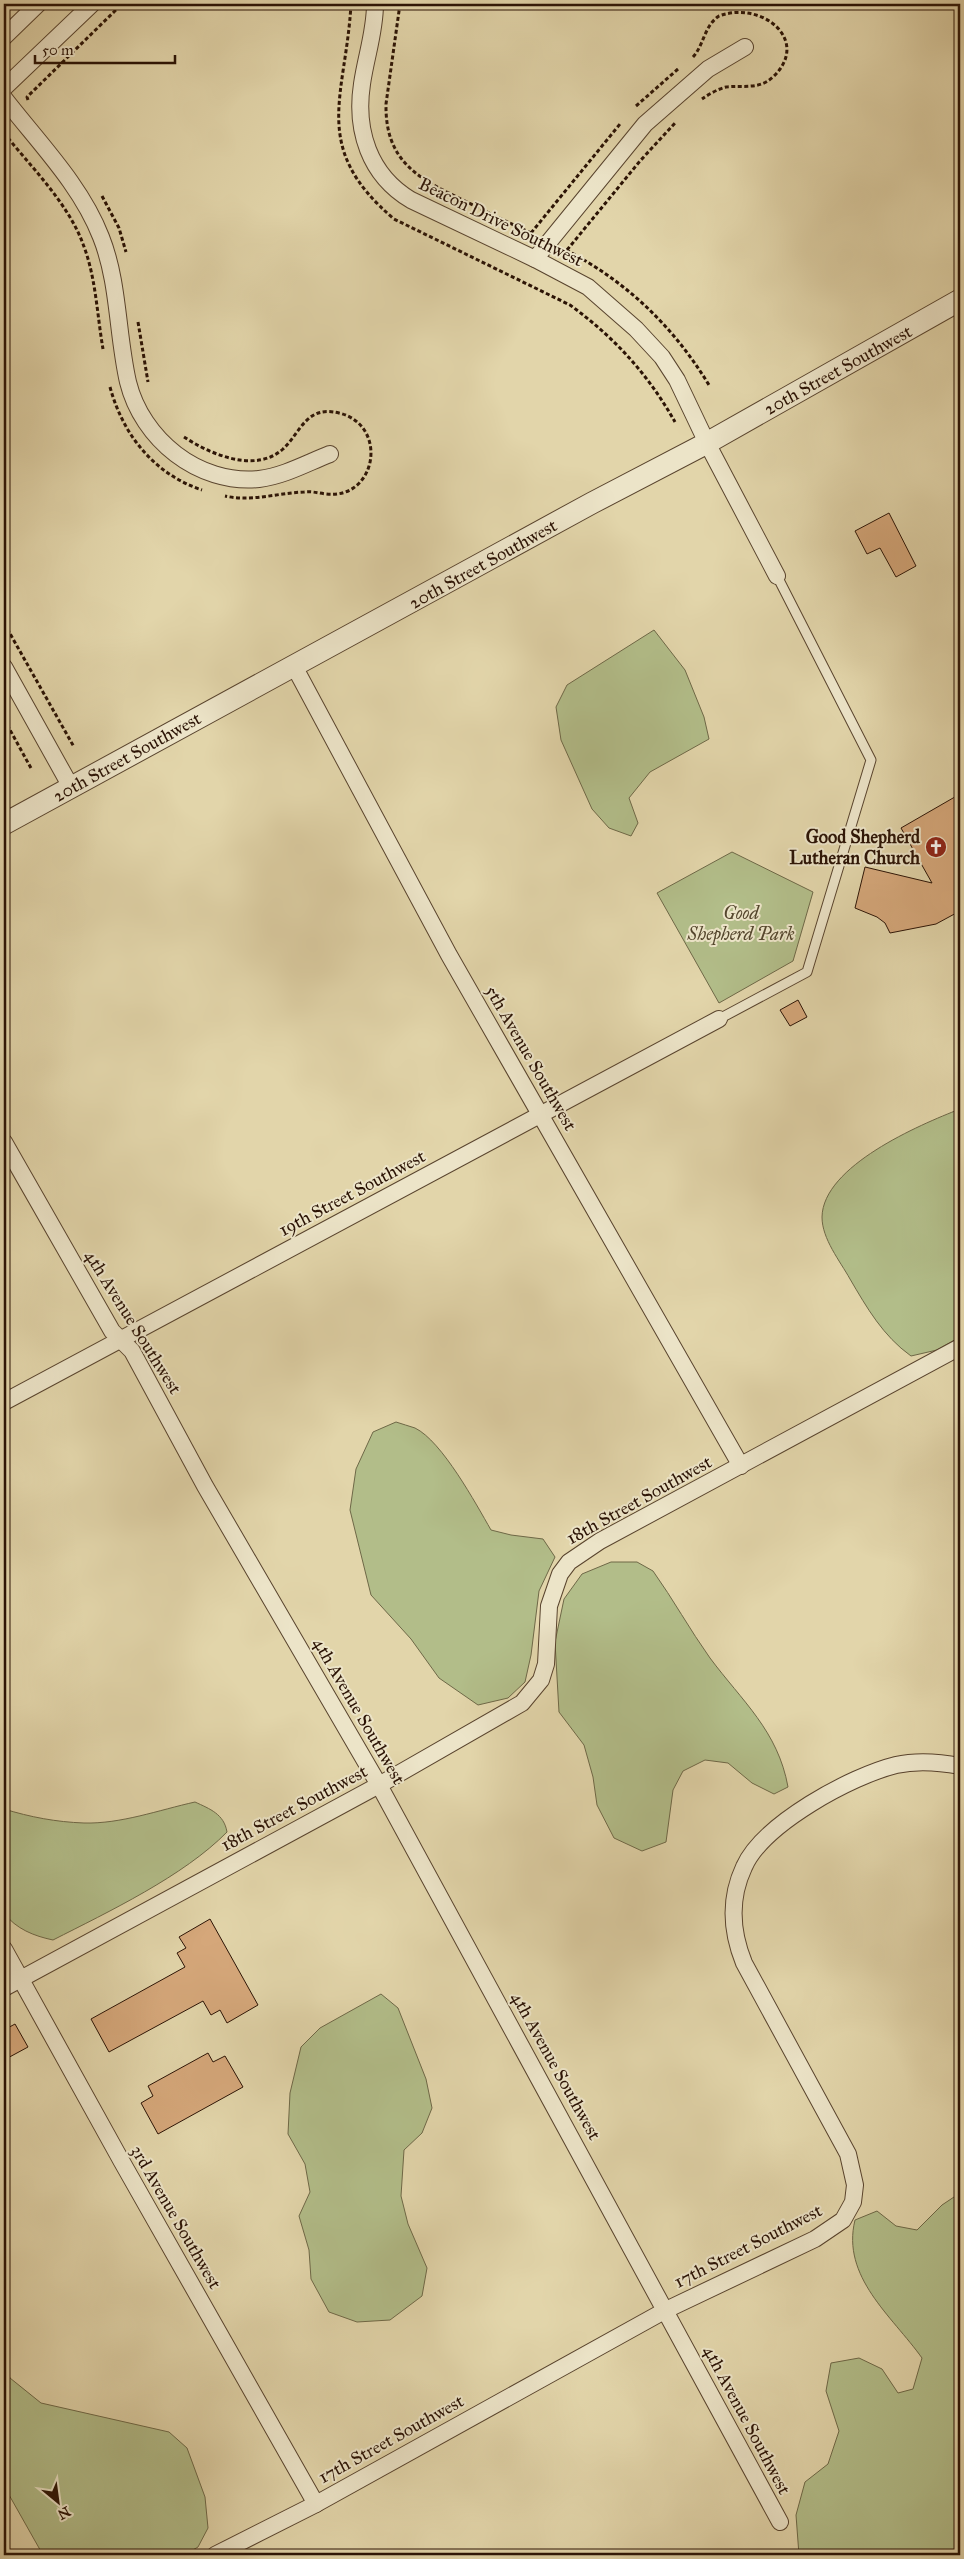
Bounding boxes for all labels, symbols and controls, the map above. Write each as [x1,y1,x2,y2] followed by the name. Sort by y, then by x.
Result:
[35,32,175,64] scale bar
[42,41,74,59] text: 50 m
[415,173,587,272] street label: Beacon Drive Southwest
[760,320,916,420] street label: 20th Street Southwest
[405,514,561,614] street label: 20th Street Southwest
[49,707,205,807] street label: 20th Street Southwest
[789,826,921,869] place label: Good Shepherd Lutheran Church
[924,835,948,859] church icon: Good Shepherd Lutheran Church
[687,902,794,946] park label: Good Shepherd Park
[480,982,582,1135] street label: 5th Avenue Southwest
[275,1145,430,1241] street label: 19th Street Southwest
[80,1246,187,1399] street label: 4th Avenue Southwest
[562,1451,716,1549] street label: 18th Street Southwest
[308,1634,410,1789] street label: 4th Avenue Southwest
[217,1760,372,1856] street label: 18th Street Southwest
[506,1988,606,2144] street label: 4th Avenue Southwest
[126,2141,226,2293] street label: 3rd Avenue Southwest
[670,2199,826,2293] street label: 17th Street Southwest
[698,2342,796,2499] street label: 4th Avenue Southwest
[314,2390,468,2488] street label: 17th Street Southwest
[32,2476,82,2526] north arrow
[55,2503,73,2523] text: N

